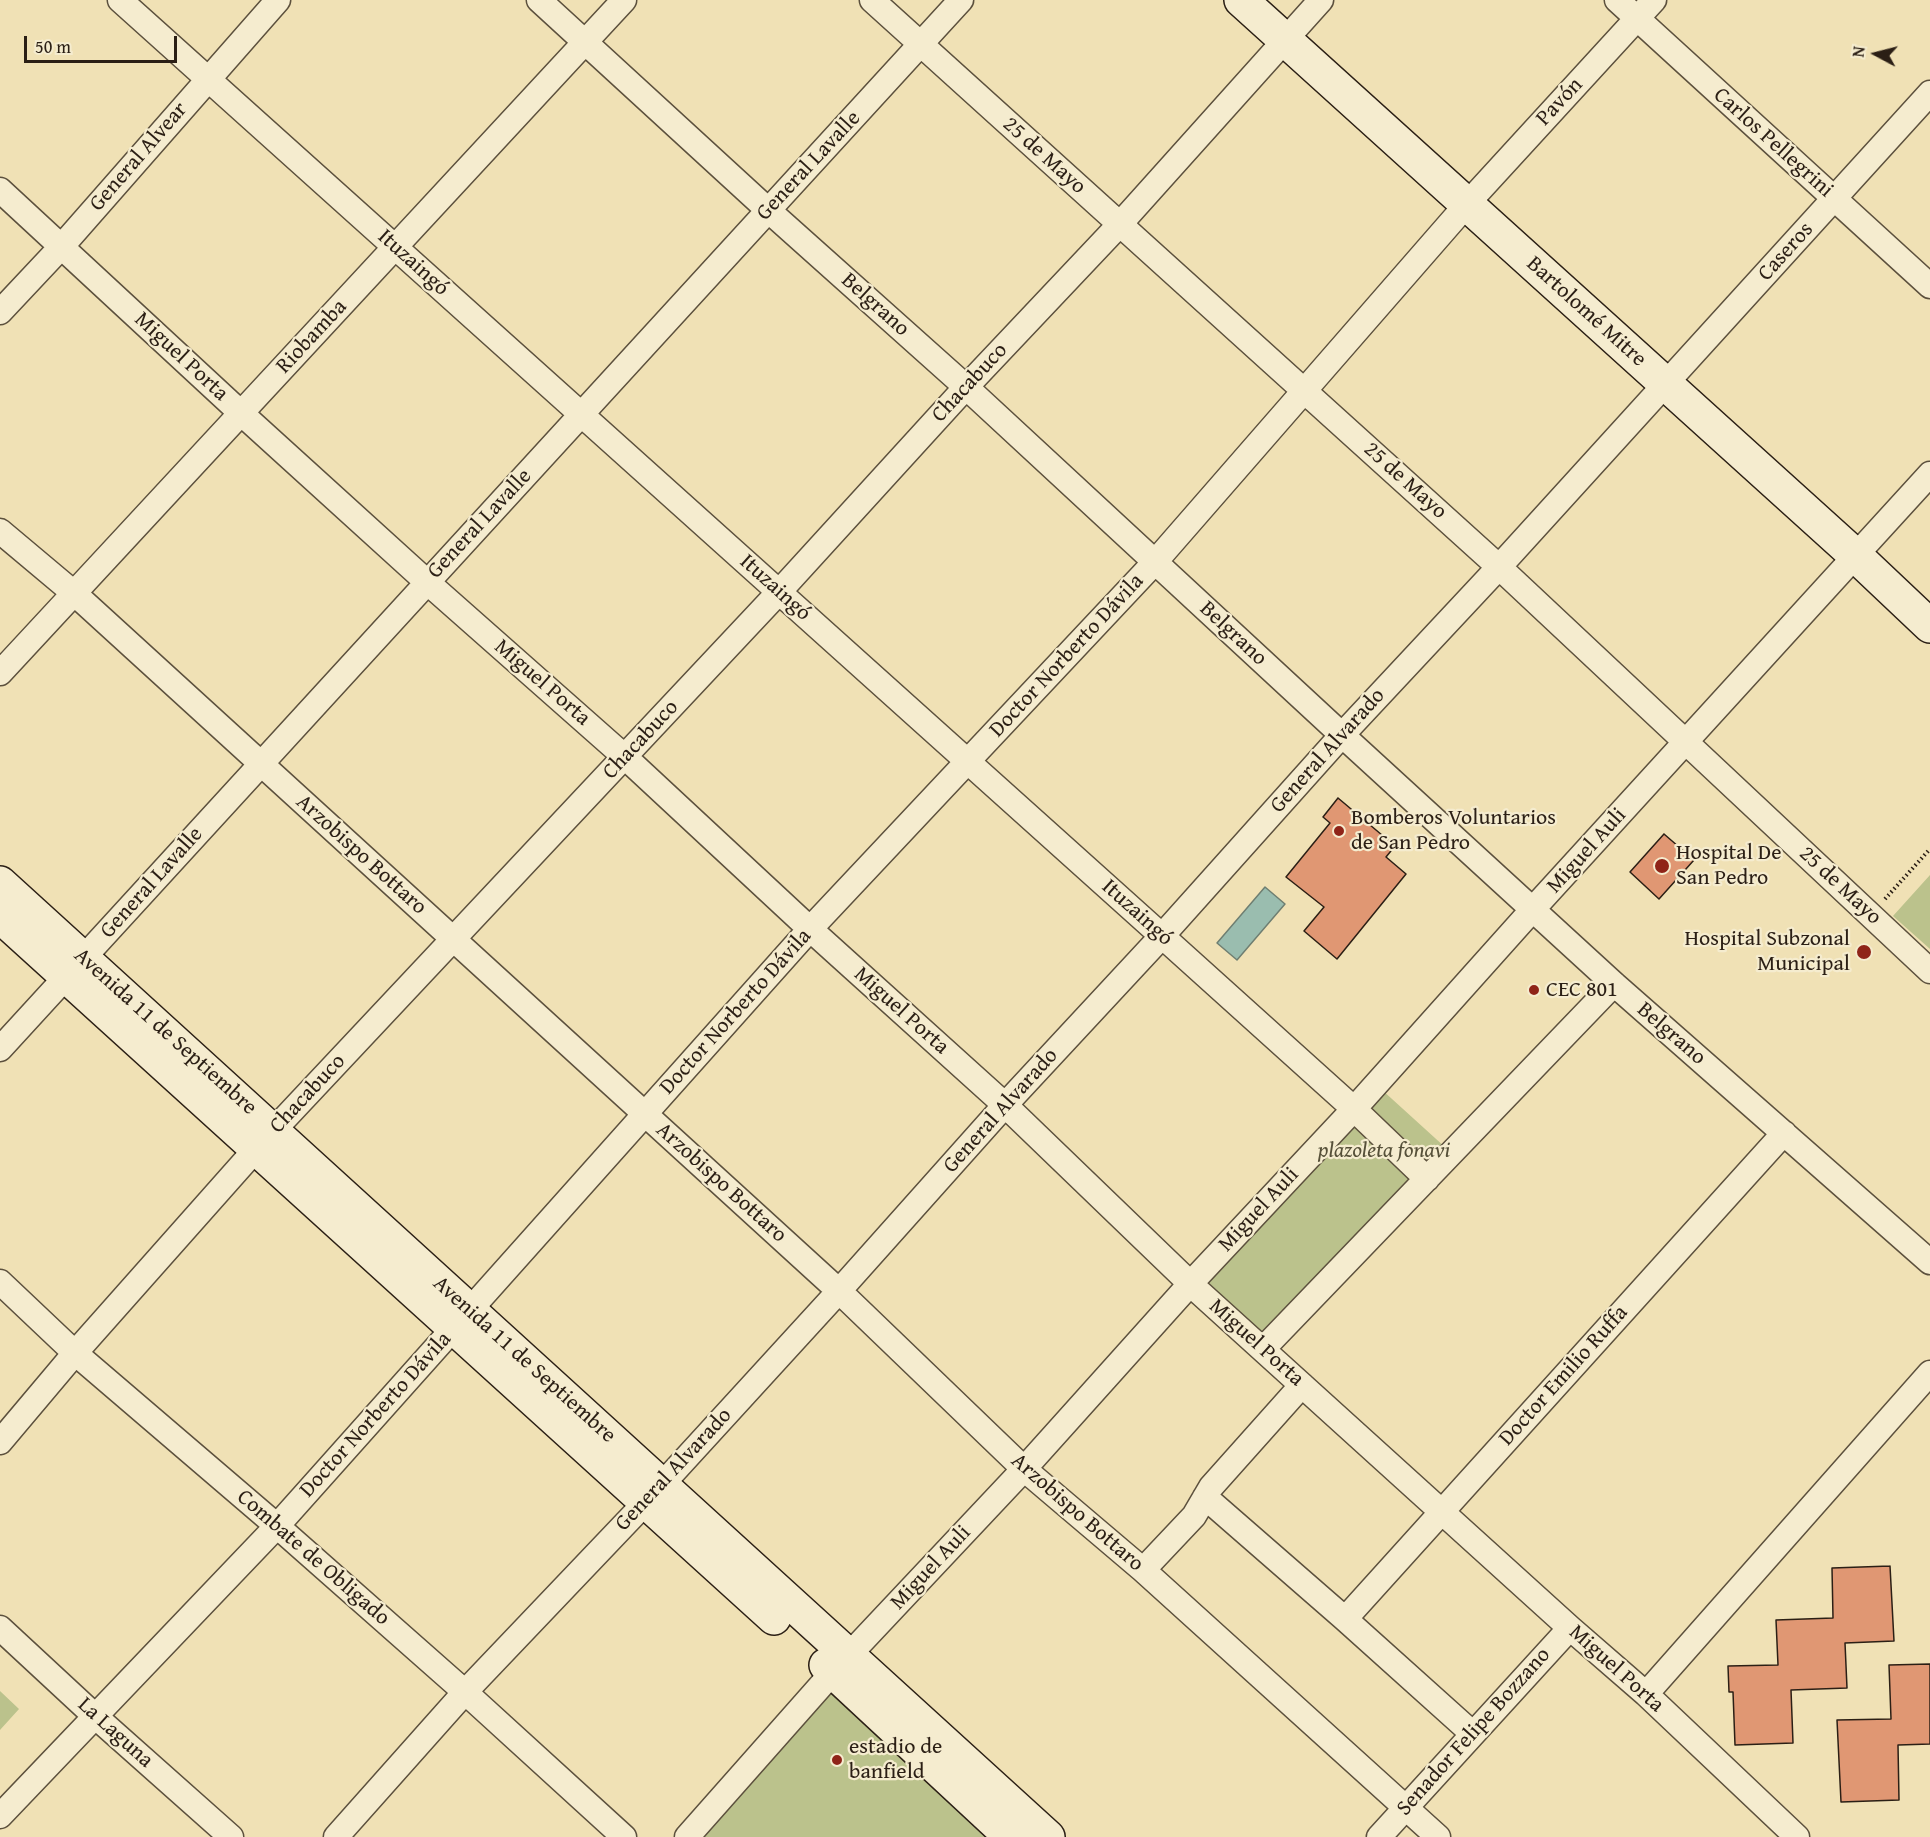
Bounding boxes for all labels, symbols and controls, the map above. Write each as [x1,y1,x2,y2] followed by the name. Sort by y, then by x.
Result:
[27,24,180,62] scale bar
[1846,24,1906,84] north arrow
[35,33,71,60] text: 50 m
[1846,45,1871,59] text: N
[1531,72,1589,132] street label: Pavón
[1708,82,1838,204] street label: Carlos Pellegrini
[84,97,194,217] street label: General Alvear
[751,106,867,226] street label: General Lavalle
[997,112,1091,200] street label: 25 de Mayo
[1753,217,1819,287] street label: Caseros
[372,224,454,302] street label: Ituzaingó
[1521,251,1651,373] street label: Bartolomé Mitre
[835,268,915,342] street label: Belgrano
[271,294,353,380] street label: Riobamba
[129,307,233,407] street label: Miguel Porta
[927,338,1013,428] street label: Chacabuco
[1358,437,1452,525] street label: 25 de Mayo
[422,464,538,584] street label: General Lavalle
[734,549,816,627] street label: Ituzaingó
[984,569,1150,743] street label: Doctor Norberto Dávila
[1194,596,1272,672] street label: Belgrano
[489,634,595,732] street label: Miguel Porta
[1265,683,1391,819] street label: General Alvarado
[598,695,684,785] street label: Chacabuco
[290,789,432,921] street label: Arzobispo Bottaro
[1542,803,1632,899] street label: Miguel Auli
[1351,805,1556,856] place label: Bomberos Voluntarios de San Pedro
[95,822,209,944] street label: General Lavalle
[1332,824,1346,838] marker: Bomberos Voluntarios de San Pedro
[1676,840,1781,891] place label: Hospital De San Pedro
[1793,841,1887,931] street label: 25 de Mayo
[1653,857,1671,875] marker: Hospital De San Pedro
[1096,874,1178,952] street label: Ituzaingó
[655,924,817,1100] street label: Doctor Norberto Dávila
[1684,926,1850,978] place label: Hospital Subzonal Municipal
[68,943,262,1121] street label: Avenida 11 de Septiembre
[1855,943,1873,961] marker: Hospital Subzonal Municipal
[848,961,954,1061] street label: Miguel Porta
[1546,977,1618,1003] place label: CEC 801
[1527,983,1541,997] marker: CEC 801
[1631,997,1711,1071] street label: Belgrano
[938,1043,1064,1179] street label: General Alvarado
[265,1049,351,1139] street label: Chacabuco
[650,1117,792,1249] street label: Arzobispo Bottaro
[1318,1138,1450,1164] park label: plazoleta fonavi
[1213,1162,1305,1258] street label: Miguel Auli
[427,1271,621,1449] street label: Avenida 11 de Septiembre
[1203,1293,1309,1393] street label: Miguel Porta
[1494,1300,1634,1452] street label: Doctor Emilio Ruffa
[295,1327,457,1503] street label: Doctor Norberto Dávila
[610,1403,738,1537] street label: General Alvarado
[1005,1448,1149,1578] street label: Arzobispo Bottaro
[231,1484,395,1632] street label: Combate de Obligado
[885,1520,977,1616] street label: Miguel Auli
[1563,1619,1669,1719] street label: Miguel Porta
[1392,1642,1556,1822] street label: Senador Felipe Bozzano
[72,1692,158,1774] street label: La Laguna
[849,1734,942,1786] place label: estadio de banfield
[830,1753,844,1767] marker: estadio de banfield

